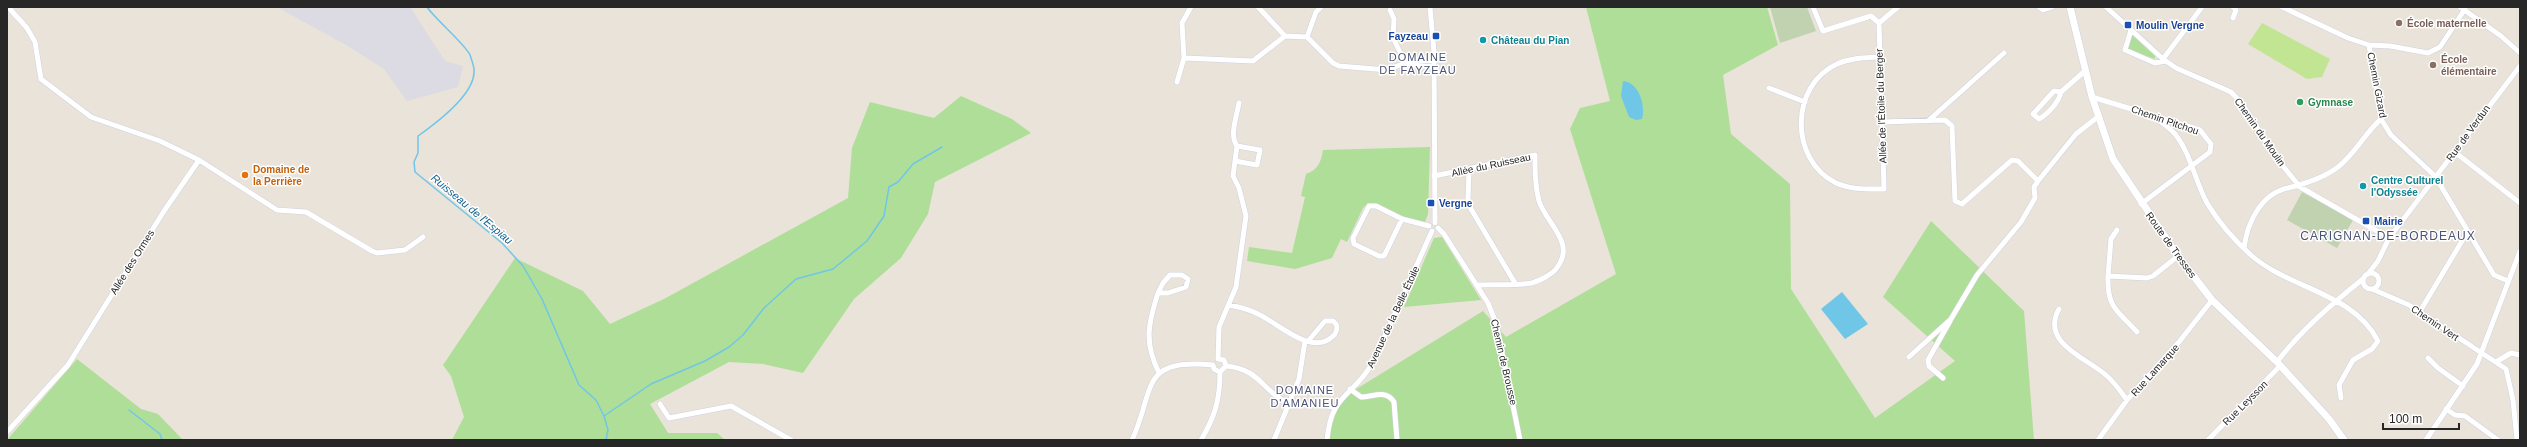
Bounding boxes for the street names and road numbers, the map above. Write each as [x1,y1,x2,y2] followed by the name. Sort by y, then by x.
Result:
[1872,48,1888,164] street label: Allée de l'Étoile du Berger
[2365,51,2389,119] street label: Chemin Gizard
[2232,96,2288,168] street label: Chemin du Moulin
[2130,103,2200,137] street label: Chemin Pitchou
[2444,103,2492,163] street label: Rue de Verdun
[1450,151,1532,179] street label: Allée du Ruisseau
[2144,210,2198,280] street label: Route de Tresses
[108,228,156,296] street label: Allée des Ormes
[1364,264,1422,370] street label: Avenue de la Belle Étoile
[2409,303,2461,343] street label: Chemin Vert
[1489,318,1519,406] street label: Chemin de Brousse
[2129,341,2182,398] street label: Rue Lamarque
[2220,378,2270,428] street label: Rue Leysson

